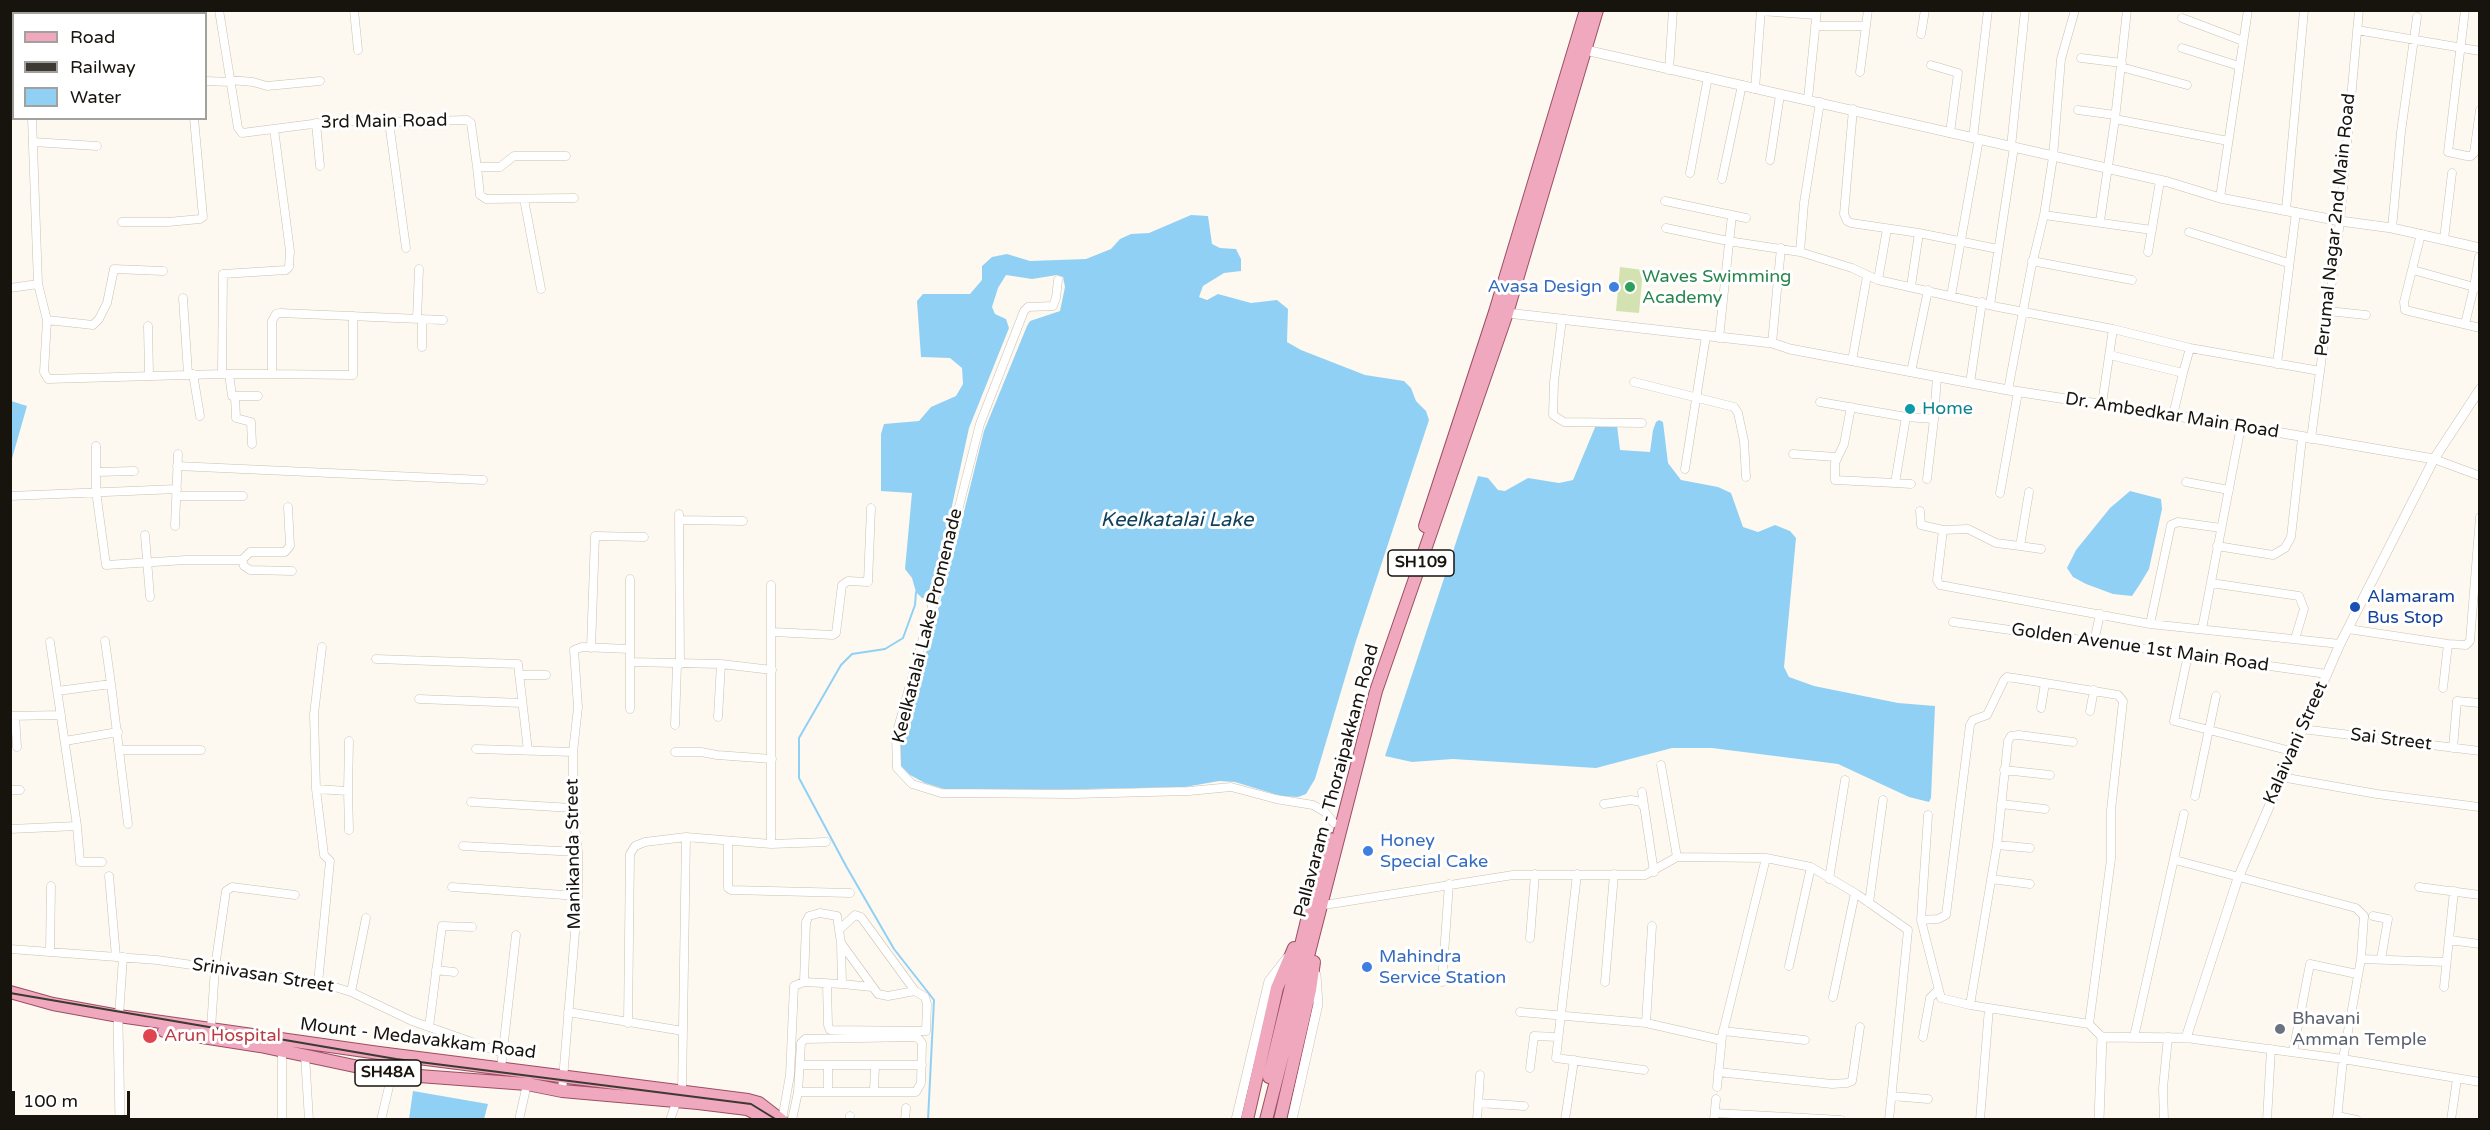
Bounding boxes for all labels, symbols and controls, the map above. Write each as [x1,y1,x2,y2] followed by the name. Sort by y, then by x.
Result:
[12,12,207,120] legend
[70,26,115,48] text: Road
[70,56,136,78] text: Railway
[70,86,121,108] text: Water
[2311,92,2361,358] street label: Perumal Nagar 2nd Main Road
[320,110,448,134] street label: 3rd Main Road
[1642,266,1791,308] place label: Waves Swimming Academy
[1487,276,1602,298] place label: Avasa Design
[1607,280,1621,294] marker: Avasa Design
[1623,280,1637,294] marker: Waves Swimming Academy
[2064,388,2280,444] street label: Dr. Ambedkar Main Road
[1922,398,1973,420] place label: Home
[1903,402,1917,416] marker: Home
[888,506,968,746] street label: Keelkatalai Lake Promenade
[1101,509,1253,533] water label: Keelkatalai Lake
[1388,550,1454,576] road number: SH109
[2367,586,2455,628] place label: Alamaram Bus Stop
[2348,600,2362,614] marker: Alamaram Bus Stop
[2010,619,2270,677] street label: Golden Avenue 1st Main Road
[1290,642,1384,920] street label: Pallavaram - Thoraipakkam Road
[2259,678,2333,808] street label: Kalaivani Street
[2349,724,2433,756] street label: Sai Street
[562,778,586,930] street label: Manikanda Street
[1380,830,1488,872] place label: Honey Special Cake
[1361,844,1375,858] marker: Honey Special Cake
[1379,946,1506,988] place label: Mahindra Service Station
[191,954,335,998] street label: Srinivasan Street
[1360,960,1374,974] marker: Mahindra Service Station
[2292,1008,2427,1050] place label: Bhavani Amman Temple
[299,1014,537,1064] street label: Mount - Medavakkam Road
[2273,1022,2287,1036] marker: Bhavani Amman Temple
[164,1025,281,1047] place label: Arun Hospital
[141,1027,159,1045] marker: Arun Hospital
[355,1060,421,1086] road number: SH48A
[15,1079,134,1117] scale bar
[23,1090,78,1112] text: 100 m

